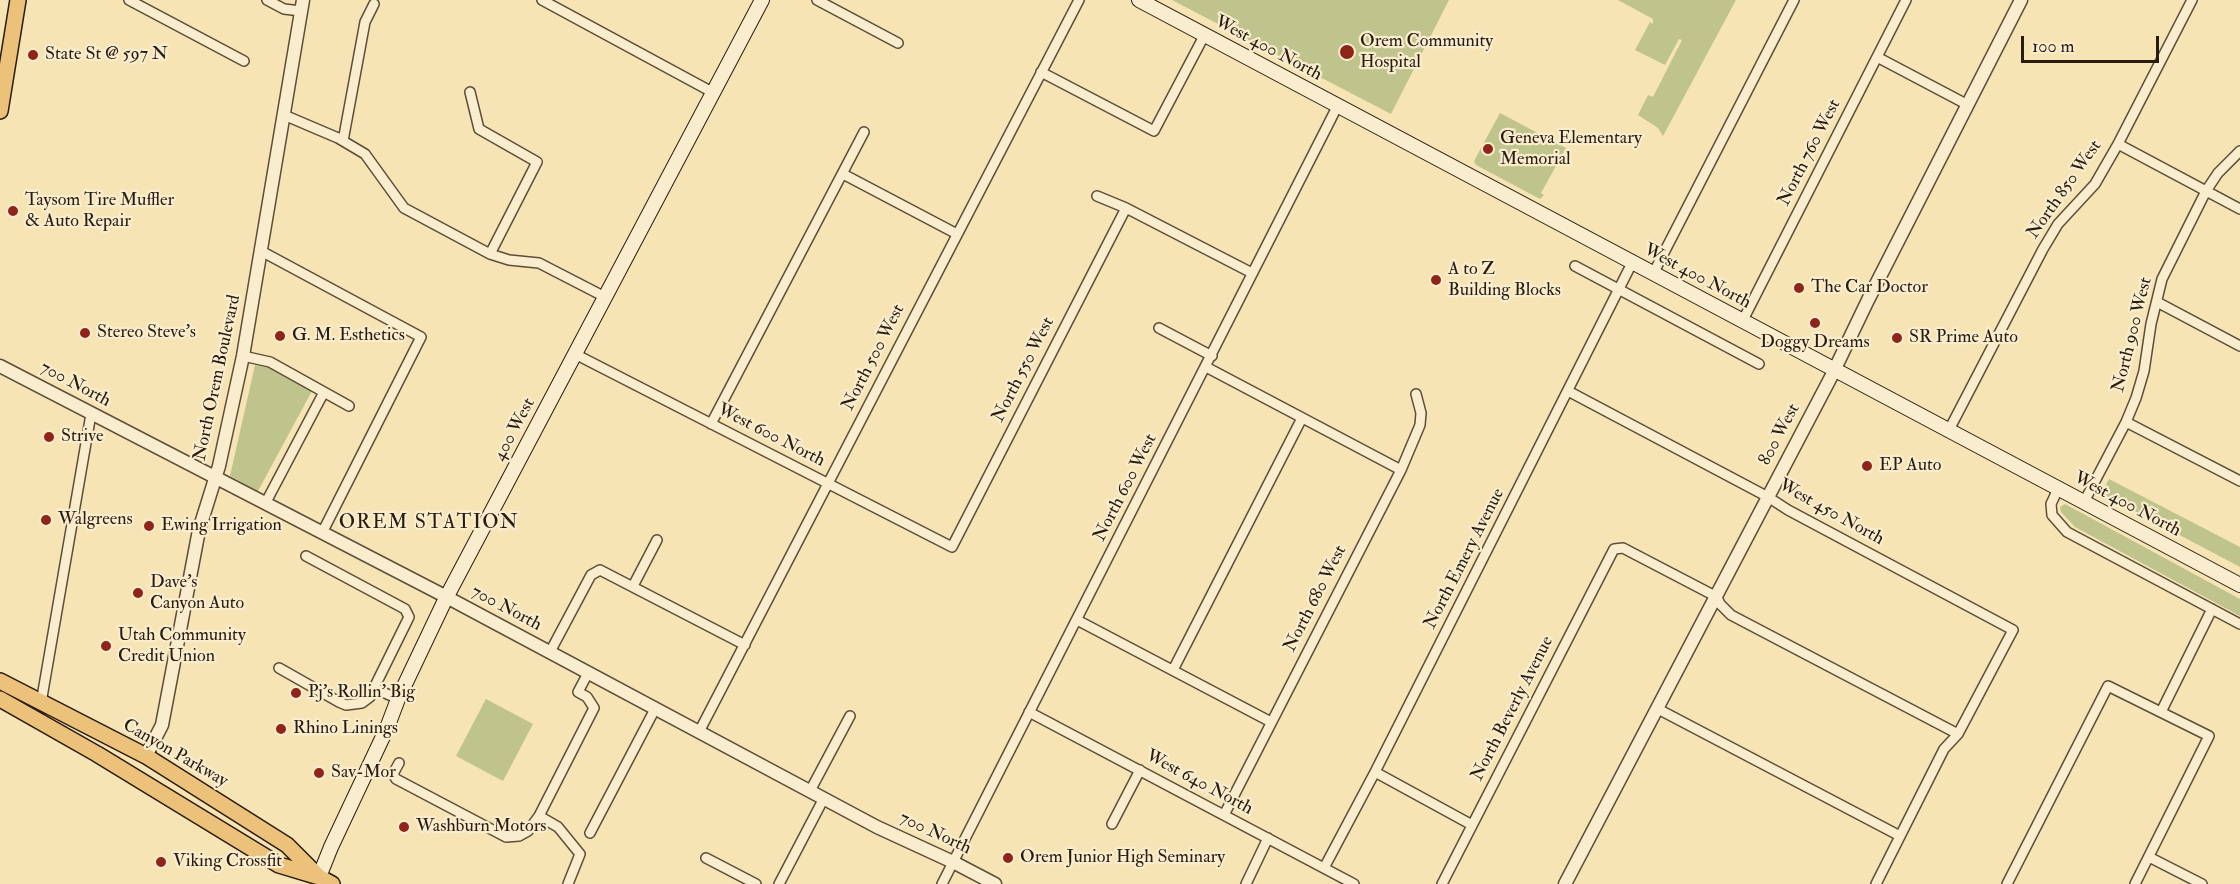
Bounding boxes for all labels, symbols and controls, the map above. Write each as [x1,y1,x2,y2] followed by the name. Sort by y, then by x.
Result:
[1211,12,1325,86] street label: West 400 North
[2024,24,2162,62] scale bar
[1360,31,1493,74] place label: Orem Community Hospital
[2032,35,2075,58] text: 100 m
[1338,43,1356,61] marker: Orem Community Hospital
[45,44,168,66] place label: State St @ 597 N
[26,48,40,62] marker: State St @ 597 N
[1774,96,1846,210] street label: North 760 West
[1500,128,1642,170] place label: Geneva Elementary Memorial
[2023,136,2107,244] street label: North 850 West
[1481,142,1495,156] marker: Geneva Elementary Memorial
[25,190,174,232] place label: Taysom Tire Muffler & Auto Repair
[6,204,20,218] marker: Taysom Tire Muffler & Auto Repair
[1640,240,1754,314] street label: West 400 North
[1448,259,1561,302] place label: A to Z Building Blocks
[1429,273,1443,287] marker: A to Z Building Blocks
[2108,275,2158,395] street label: North 900 West
[1811,277,1928,299] place label: The Car Doctor
[1792,281,1806,295] marker: The Car Doctor
[190,293,246,463] street label: North Orem Boulevard
[838,301,910,415] street label: North 500 West
[988,314,1060,426] street label: North 550 West
[1808,316,1822,330] marker: Doggy Dreams
[97,322,196,344] place label: Stereo Steve's
[292,325,405,347] place label: G. M. Esthetics
[78,326,92,340] marker: Stereo Steve's
[1909,327,2018,349] place label: SR Prime Auto
[273,329,287,343] marker: G. M. Esthetics
[1890,331,1904,345] marker: SR Prime Auto
[1760,332,1870,354] place label: Doggy Dreams
[36,357,114,413] street label: 700 North
[489,395,541,465] street label: 400 West
[714,400,828,472] street label: West 600 North
[1755,400,1805,470] street label: 800 West
[61,426,103,448] place label: Strive
[42,430,56,444] marker: Strive
[1090,431,1162,545] street label: North 600 West
[1879,455,1941,477] place label: EP Auto
[1860,459,1874,473] marker: EP Auto
[2070,468,2184,542] street label: West 400 North
[1775,475,1887,551] street label: West 450 North
[1420,485,1510,633] street label: North Emery Avenue
[58,509,133,531] place label: Walgreens
[339,512,519,536] district label: OREM STATION
[39,513,53,527] marker: Walgreens
[161,515,282,537] place label: Ewing Irrigation
[142,519,156,533] marker: Ewing Irrigation
[1280,542,1352,656] street label: North 680 West
[150,572,244,614] place label: Dave's Canyon Auto
[467,581,545,637] street label: 700 North
[131,586,145,600] marker: Dave's Canyon Auto
[118,625,246,668] place label: Utah Community Credit Union
[1467,633,1559,785] street label: North Beverly Avenue
[99,639,113,653] marker: Utah Community Credit Union
[308,682,415,704] place label: Pj's Rollin' Big
[289,686,303,700] marker: Pj's Rollin' Big
[119,715,231,793] street label: Canyon Parkway
[293,718,398,740] place label: Rhino Linings
[274,722,288,736] marker: Rhino Linings
[1142,746,1256,820] street label: West 640 North
[331,762,396,784] place label: Sav-Mor
[312,766,326,780] marker: Sav-Mor
[896,808,974,860] street label: 700 North
[416,816,547,838] place label: Washburn Motors
[397,820,411,834] marker: Washburn Motors
[1020,847,1225,869] place label: Orem Junior High Seminary
[173,851,282,873] place label: Viking Crossfit
[1001,851,1015,865] marker: Orem Junior High Seminary
[154,855,168,869] marker: Viking Crossfit

